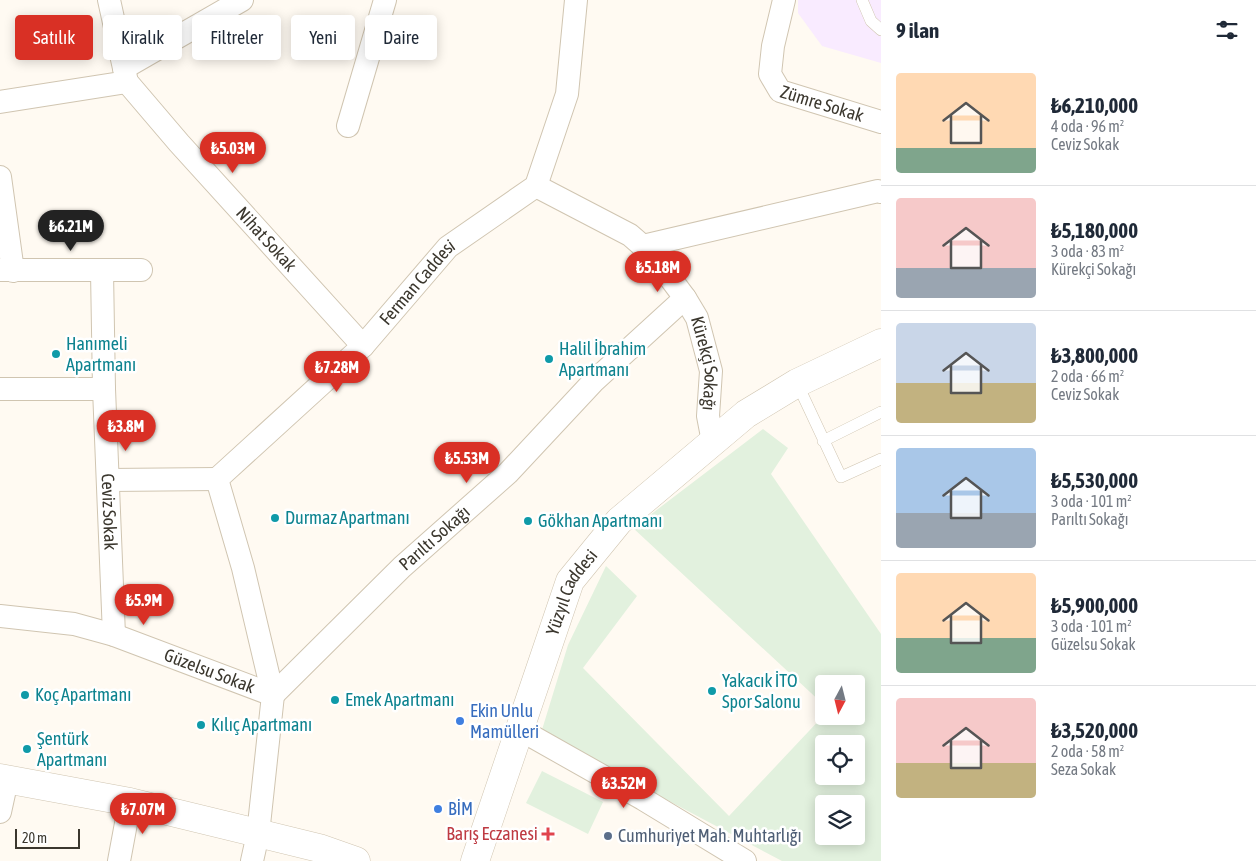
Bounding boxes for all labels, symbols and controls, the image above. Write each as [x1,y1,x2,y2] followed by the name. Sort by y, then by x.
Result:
[15,15,93,60] chip: Satılık
[103,15,182,60] chip: Kiralık
[192,15,281,60] chip: Filtreler
[291,15,355,60] chip: Yeni
[365,15,437,60] chip: Daire
[1213,16,1241,44] icon: filters
[896,18,939,42] text: 9 ilan
[778,81,866,126] street label: Zümre Sokak
[936,93,996,153] icon: home
[1051,93,1138,117] text: ₺6,210,000
[1051,117,1124,135] text: 4 oda · 96 m²
[192,132,274,174] pin: ₺5.03M
[1051,135,1119,153] text: Ceviz Sokak
[211,139,255,157] text: ₺5.03M
[232,202,301,276] street label: Nihat Sokak
[30,210,112,252] pin: ₺6.21M
[49,217,93,235] text: ₺6.21M
[936,218,996,278] icon: home
[1051,218,1138,242] text: ₺5,180,000
[375,235,459,329] street label: Ferman Caddesi
[1051,242,1124,260] text: 3 oda · 83 m²
[617,250,699,293] pin: ₺5.18M
[636,258,680,276] text: ₺5.18M
[1051,260,1136,278] text: Kürekçi Sokağı
[687,314,723,411] street label: Kürekçi Sokağı
[66,333,136,375] place label: Hanımeli Apartmanı
[559,338,646,380] place label: Halil İbrahim Apartmanı
[936,343,996,403] icon: home
[1051,343,1138,367] text: ₺3,800,000
[50,348,62,360] marker: Hanımeli Apartmanı
[296,350,378,393] pin: ₺7.28M
[543,353,555,365] marker: Halil İbrahim Apartmanı
[315,358,359,376] text: ₺7.28M
[1051,367,1124,385] text: 2 oda · 66 m²
[1051,385,1119,403] text: Ceviz Sokak
[91,410,161,452] pin: ₺3.8M
[108,417,144,435] text: ₺3.8M
[426,442,508,484] pin: ₺5.53M
[445,449,489,467] text: ₺5.53M
[936,468,996,528] icon: home
[1051,468,1138,492] text: ₺5,530,000
[97,473,122,551] street label: Ceviz Sokak
[1051,492,1132,510] text: 3 oda · 101 m²
[395,501,474,575] street label: Parıltı Sokağı
[285,507,410,528] place label: Durmaz Apartmanı
[538,510,662,531] place label: Gökhan Apartmanı
[1051,510,1128,528] text: Parıltı Sokağı
[269,512,281,524] marker: Durmaz Apartmanı
[522,515,534,527] marker: Gökhan Apartmanı
[541,545,601,638] street label: Yüzyıl Caddesi
[109,584,179,626] pin: ₺5.9M
[126,591,162,609] text: ₺5.9M
[936,593,996,653] icon: home
[1051,593,1138,617] text: ₺5,900,000
[1051,617,1132,635] text: 3 oda · 101 m²
[1051,635,1136,653] text: Güzelsu Sokak
[161,644,258,697] street label: Güzelsu Sokak
[722,670,801,712] place label: Yakacık İTO Spor Salonu
[815,675,865,725] north arrow
[815,675,865,845] map controls
[35,684,131,705] place label: Koç Apartmanı
[706,685,718,697] marker: Yakacık İTO Spor Salonu
[19,689,31,701] marker: Koç Apartmanı
[345,689,454,710] place label: Emek Apartmanı
[329,694,341,706] marker: Emek Apartmanı
[470,700,539,742] place label: Ekin Unlu Mamülleri
[211,714,312,735] place label: Kılıç Apartmanı
[454,715,466,727] marker: Ekin Unlu Mamülleri
[936,718,996,778] icon: home
[1051,718,1138,742] text: ₺3,520,000
[195,719,207,731] marker: Kılıç Apartmanı
[37,728,107,770] place label: Şentürk Apartmanı
[815,735,865,785] button: locate
[1051,742,1124,760] text: 2 oda · 58 m²
[21,743,33,755] marker: Şentürk Apartmanı
[1051,760,1116,778] text: Seza Sokak
[583,766,665,809] pin: ₺3.52M
[602,774,646,792] text: ₺3.52M
[102,792,184,835] pin: ₺7.07M
[815,795,865,845] button: layers
[448,798,473,819] place label: BİM
[121,800,165,818] text: ₺7.07M
[432,803,444,815] marker: BİM
[446,823,538,844] place label: Barış Eczanesi
[618,825,802,846] place label: Cumhuriyet Mah. Muhtarlığı
[15,826,80,849] scale bar
[542,828,554,840] marker: Barış Eczanesi
[22,830,47,846] text: 20 m
[602,830,614,842] marker: Cumhuriyet Mah. Muhtarlığı

